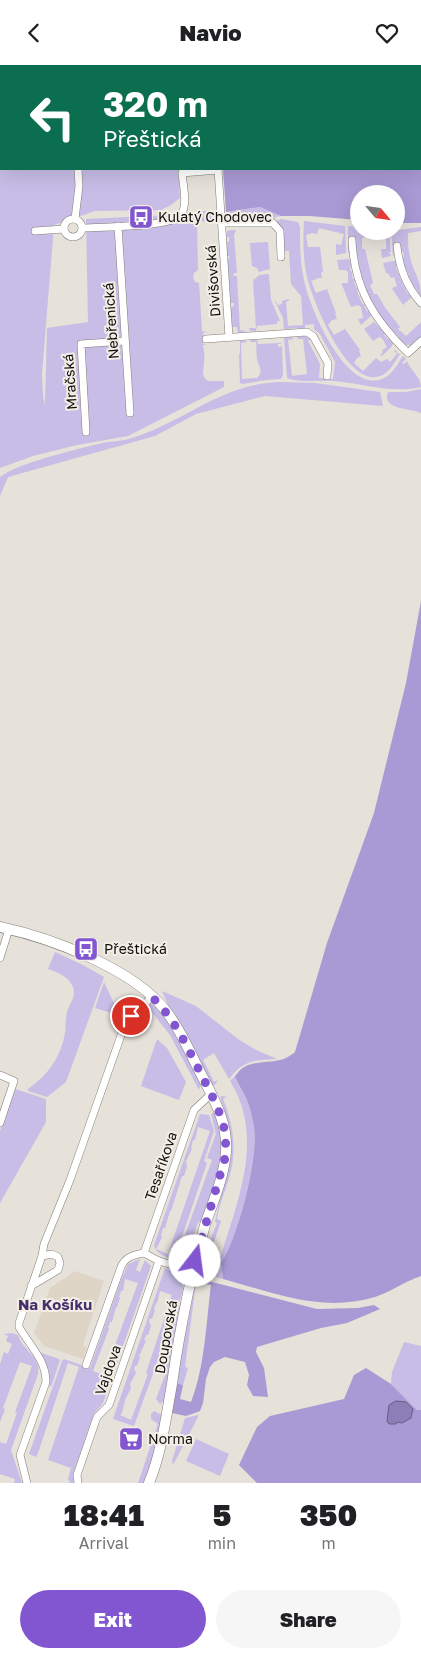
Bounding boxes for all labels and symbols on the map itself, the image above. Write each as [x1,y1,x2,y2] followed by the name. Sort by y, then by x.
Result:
[350,185,405,240] north arrow
[128,204,154,230] bus stop icon: Kulatý Chodovec
[158,208,272,225] place label: Kulatý Chodovec
[202,245,223,317] street label: Divišovská
[99,282,122,360] street label: Nebřenická
[59,354,80,411] street label: Mračská
[73,936,99,962] bus stop icon: Přeštická
[104,940,167,957] place label: Přeštická
[110,995,152,1037] pin
[141,1129,180,1202] street label: Tesaříkova
[168,1234,220,1286] position arrow
[18,1295,92,1313] district label: Na Košíku
[151,1299,180,1375] street label: Doupovská
[91,1342,124,1397] street label: Vajdova
[118,1426,144,1452] supermarket icon: Norma
[148,1430,193,1447] place label: Norma

